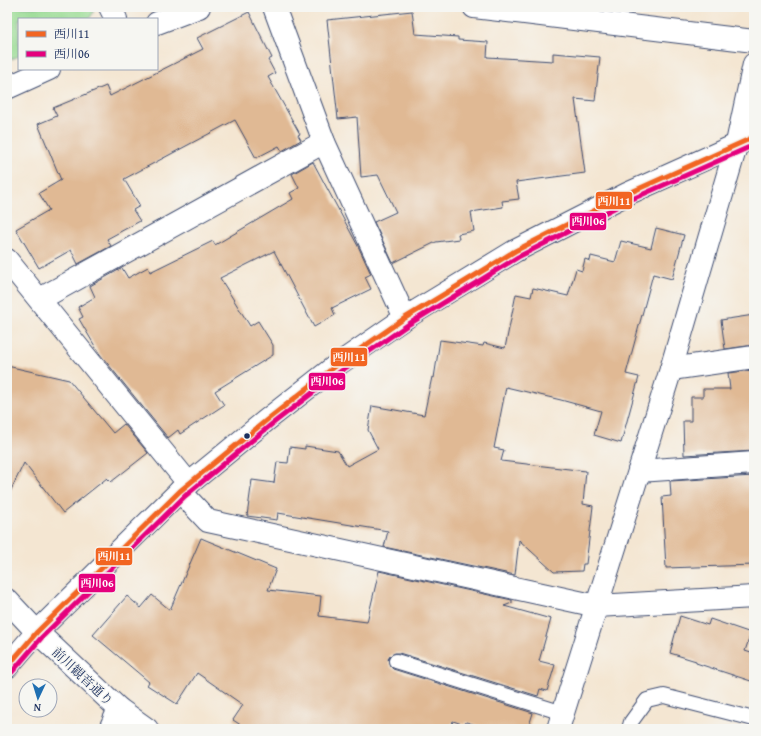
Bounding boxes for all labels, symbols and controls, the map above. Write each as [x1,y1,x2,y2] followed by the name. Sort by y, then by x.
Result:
[18,18,158,70] legend
[54,25,90,42] text: 西川11
[54,45,90,62] text: 西川06
[595,191,633,210] line badge: 西川11
[597,193,631,209] text: 西川11
[569,212,607,231] line badge: 西川06
[571,213,605,229] text: 西川06
[330,347,368,367] line badge: 西川11
[332,349,366,365] text: 西川11
[308,372,346,391] line badge: 西川06
[310,373,344,389] text: 西川06
[242,431,252,441] unlabelled marker
[95,547,133,566] line badge: 西川11
[97,548,131,564] text: 西川11
[78,573,116,593] line badge: 西川06
[80,575,114,591] text: 西川06
[48,643,118,710] street label: 前川観音通り
[18,678,58,718] north arrow
[32,700,42,716] text: N

